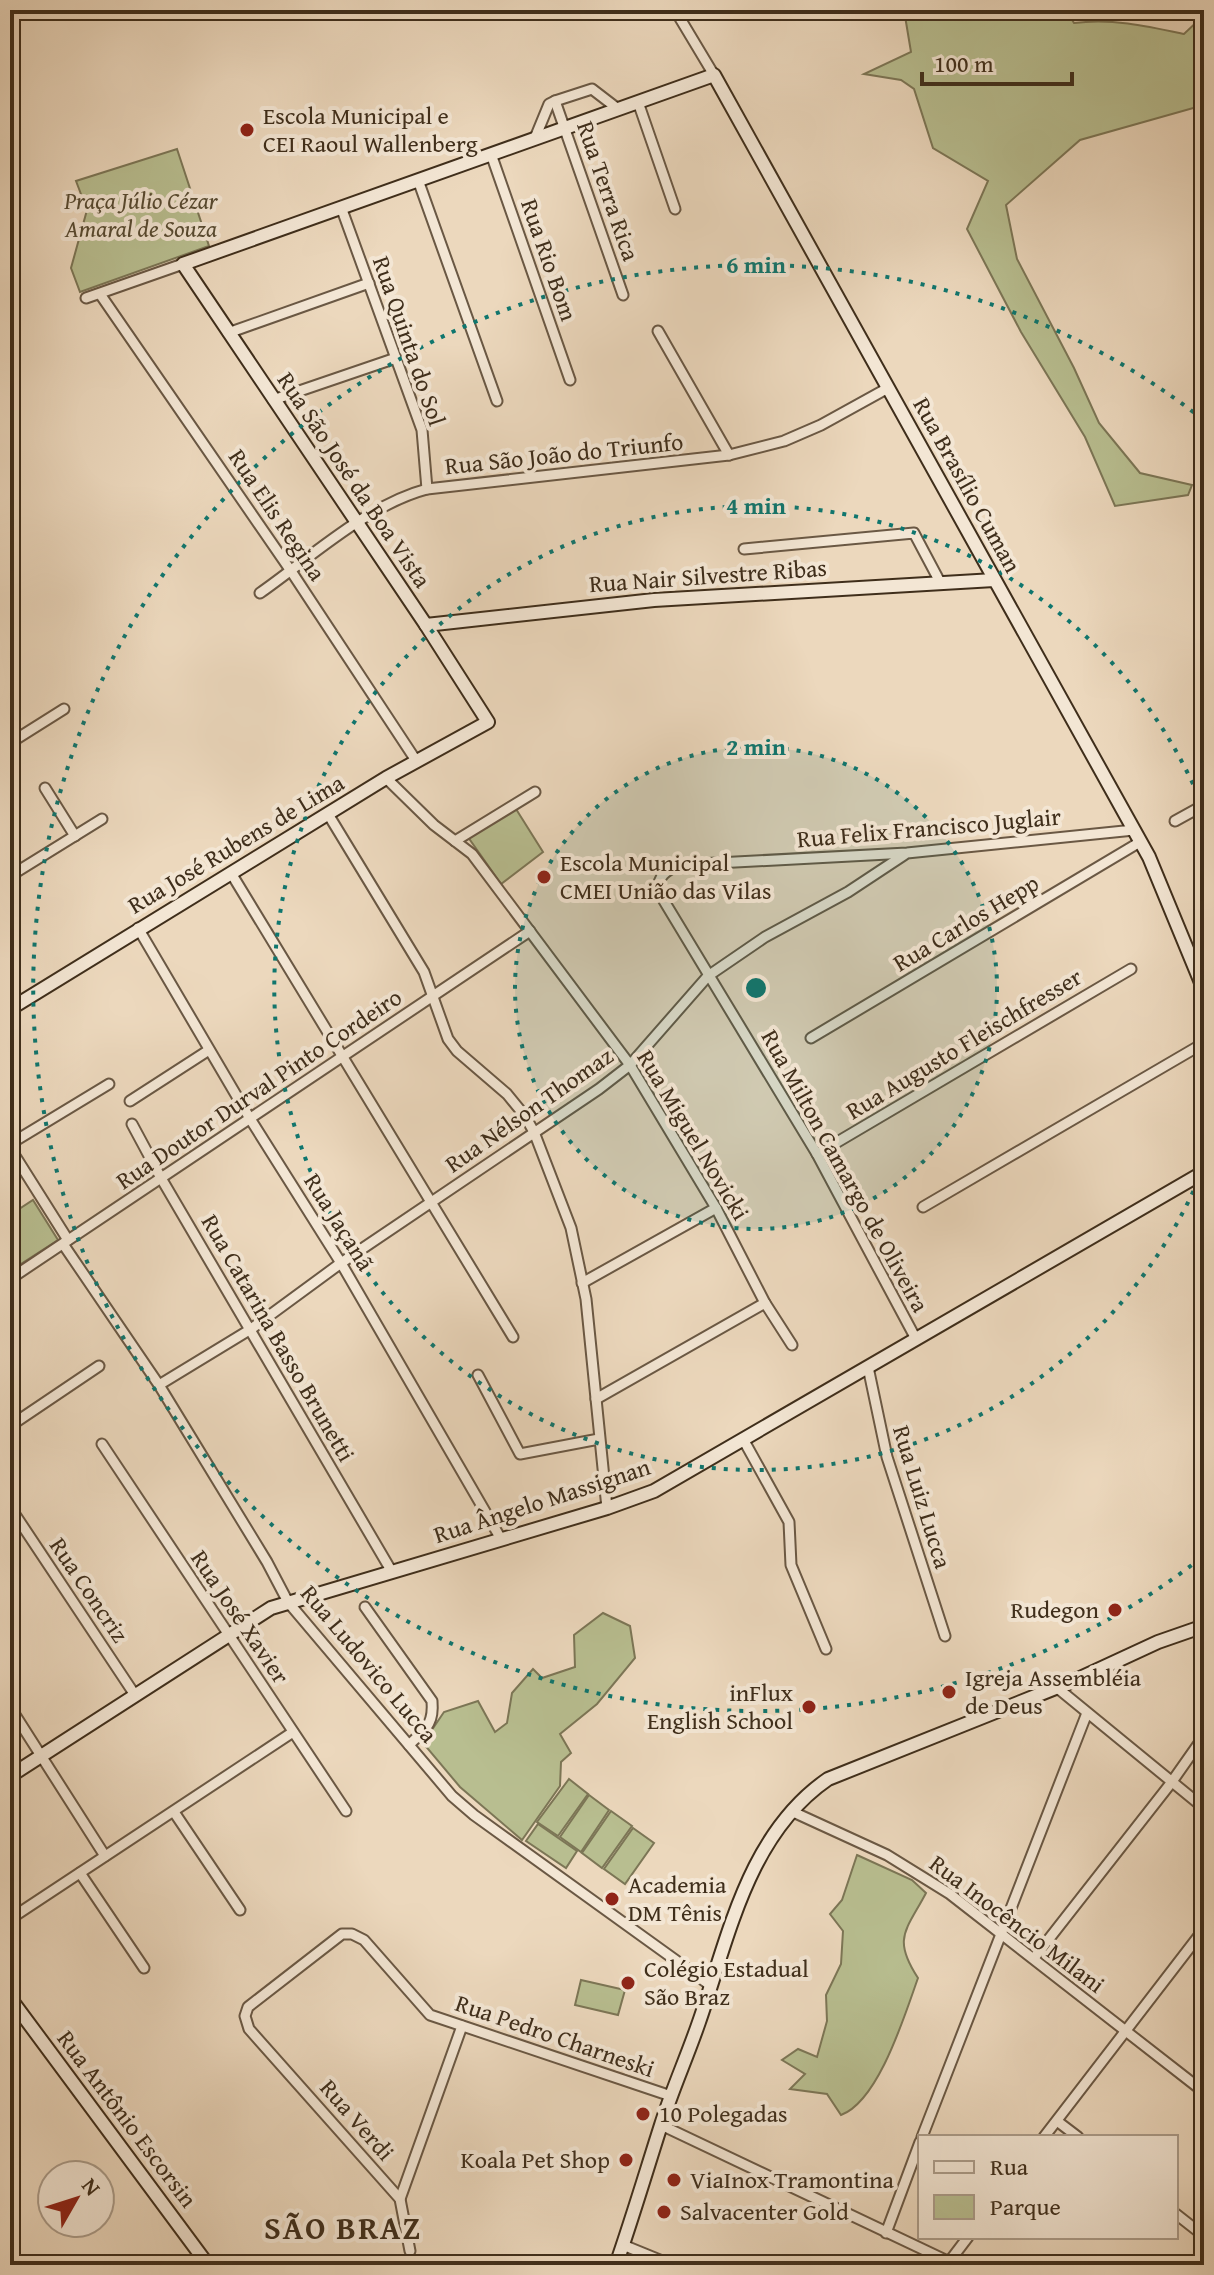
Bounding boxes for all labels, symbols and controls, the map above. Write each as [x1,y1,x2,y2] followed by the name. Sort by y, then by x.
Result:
[922,36,1072,86] scale bar
[934,46,994,81] text: 100 m
[263,98,478,161] place label: Escola Municipal e CEI Raoul Wallenberg
[568,116,649,266] street label: Rua Terra Rica
[238,121,256,139] marker: Escola Municipal e CEI Raoul Wallenberg
[63,183,219,246] park label: Praça Júlio Cézar Amaral de Souza
[512,194,587,326] street label: Rua Rio Bom
[726,247,786,282] text: 6 min
[364,251,455,431] street label: Rua Quinta do Sol
[269,365,440,595] street label: Rua São José da Boa Vista
[905,391,1030,579] street label: Rua Brasílio Cuman
[443,424,685,483] street label: Rua São João do Triunfo
[220,442,335,588] street label: Rua Elis Regina
[726,488,786,523] text: 4 min
[588,550,828,601] street label: Rua Nair Silvestre Ribas
[726,729,786,764] text: 2 min
[121,765,351,922] street label: Rua José Rubens de Lima
[795,799,1063,856] street label: Rua Felix Francisco Juglair
[560,845,771,908] place label: Escola Municipal CMEI União das Vilas
[886,865,1045,980] street label: Rua Carlos Hepp
[535,868,553,886] marker: Escola Municipal CMEI União das Vilas
[839,959,1088,1128] street label: Rua Augusto Fleischfresser
[742,974,770,1002] centre of rings
[109,980,409,1198] street label: Rua Doutor Durval Pinto Cordeiro
[753,1023,938,1319] street label: Rua Milton Camargo de Oliveira
[437,1038,620,1181] street label: Rua Nélson Thomaz
[629,1043,758,1227] street label: Rua Miguel Novicki
[296,1166,384,1278] street label: Rua Jaçanã
[193,1207,364,1468] street label: Rua Catarina Basso Brunetti
[884,1421,961,1573] street label: Rua Luiz Lucca
[429,1449,655,1552] street label: Rua Ângelo Massignan
[41,1530,137,1649] street label: Rua Concriz
[183,1543,298,1691] street label: Rua José Xavier
[293,1577,446,1751] street label: Rua Ludovico Lucca
[1010,1592,1100,1627] place label: Rudegon
[1106,1601,1124,1619] marker: Rudegon
[965,1660,1142,1723] place label: Igreja Assembléia de Deus
[647,1675,794,1738] place label: inFlux English School
[940,1683,958,1701] marker: Igreja Assembléia de Deus
[800,1698,818,1716] marker: inFlux English School
[922,1846,1113,2001] street label: Rua Inocêncio Milani
[628,1867,727,1930] place label: Academia DM Tênis
[603,1890,621,1908] marker: Academia DM Tênis
[644,1951,809,2014] place label: Colégio Estadual São Braz
[619,1974,637,1992] marker: Colégio Estadual São Braz
[451,1985,660,2086] street label: Rua Pedro Charneski
[49,2023,206,2215] street label: Rua Antônio Escorsin
[312,2071,403,2168] street label: Rua Verdi
[659,2096,788,2131] place label: 10 Polegadas
[634,2105,652,2123] marker: 10 Polegadas
[918,2135,1178,2239] legend
[461,2142,610,2177] place label: Koala Pet Shop
[990,2149,1029,2184] text: Rua
[617,2151,635,2169] marker: Koala Pet Shop
[36,2159,116,2239] north arrow
[690,2162,894,2197] place label: ViaInox Tramontina
[74,2171,109,2202] text: N
[665,2171,683,2189] marker: ViaInox Tramontina
[990,2189,1061,2224] text: Parque
[680,2194,849,2229] place label: Salvacenter Gold
[655,2203,673,2221] marker: Salvacenter Gold
[264,2204,422,2251] district label: SÃO BRAZ

